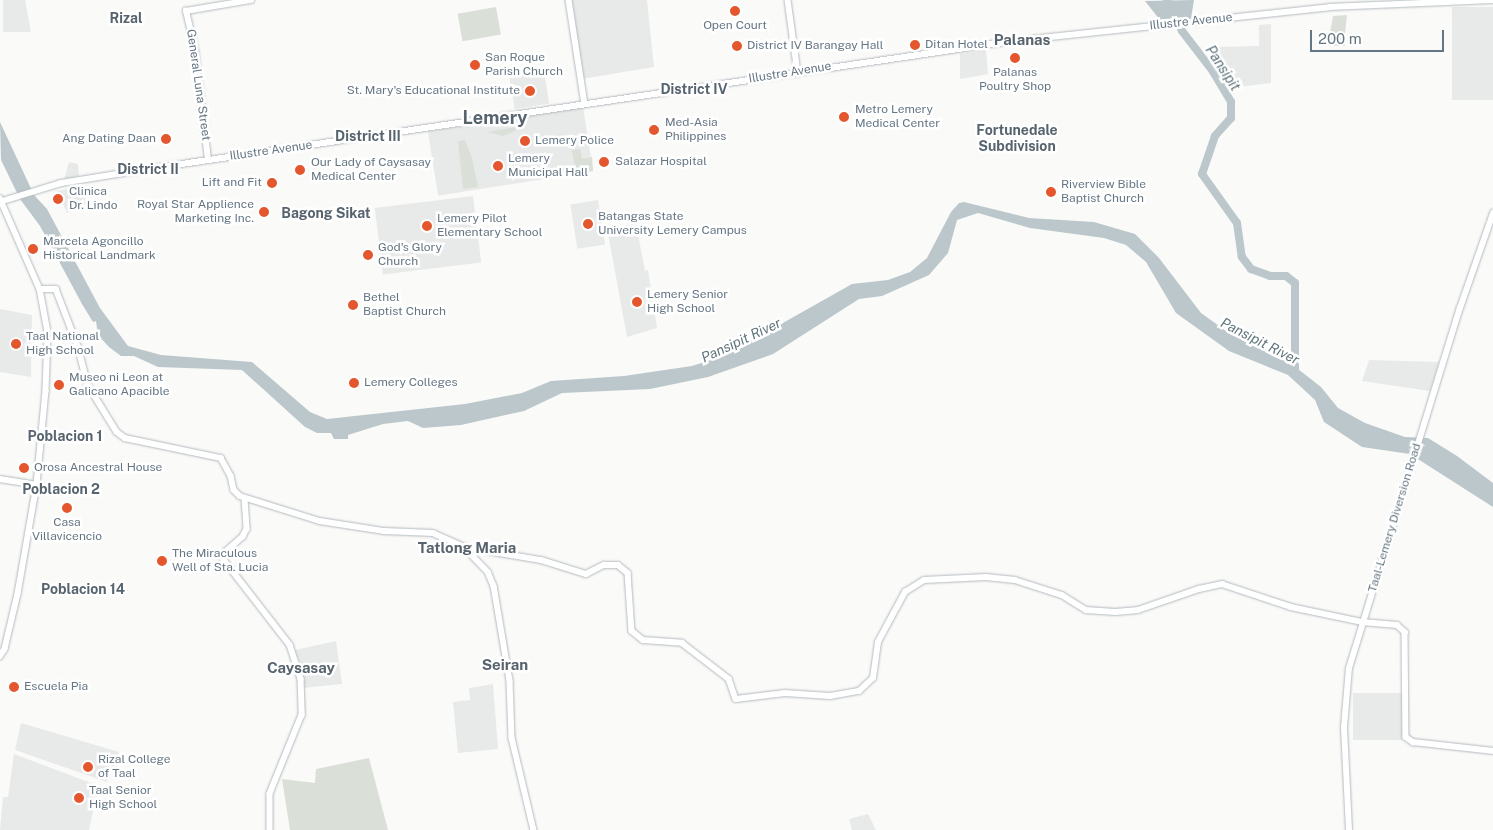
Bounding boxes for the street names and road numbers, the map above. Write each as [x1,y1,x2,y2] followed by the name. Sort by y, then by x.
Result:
[1149,10,1233,34] street label: Illustre Avenue
[183,28,213,142] street label: General Luna Street
[748,59,832,87] street label: Illustre Avenue
[229,138,313,164] street label: Illustre Avenue
[1365,442,1425,594] street label: Taal-Lemery Diversion Road

